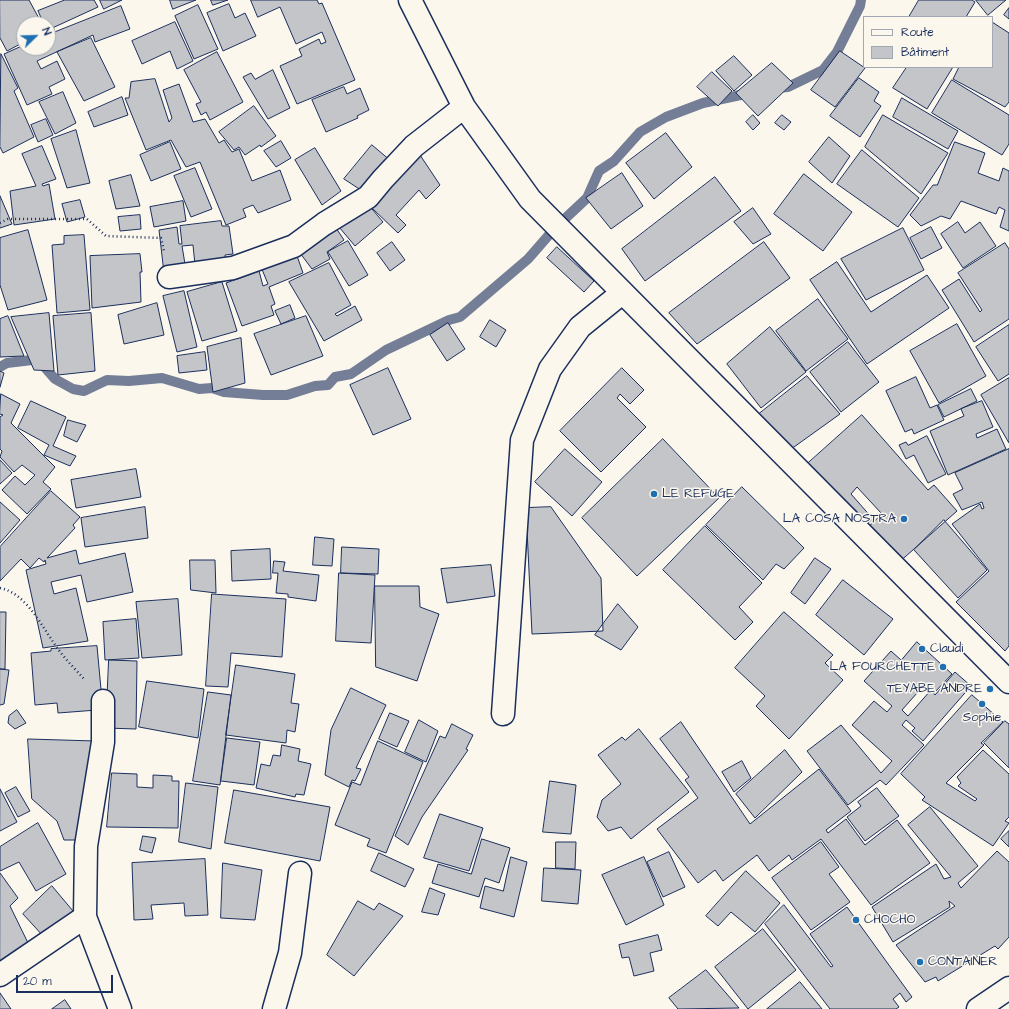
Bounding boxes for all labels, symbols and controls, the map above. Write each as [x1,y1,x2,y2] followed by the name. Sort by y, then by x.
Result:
[16,16,56,56] north arrow
[863,16,993,68] legend
[901,24,934,41] text: Route
[38,25,55,38] text: N
[901,44,949,61] text: Bâtiment
[662,486,734,502] place label: LE REFUGE
[649,489,659,499] marker: LE REFUGE
[783,511,896,527] place label: LA COSA NOSTRA
[899,514,909,524] marker: LA COSA NOSTRA
[930,641,963,657] place label: Claudi
[917,644,927,654] marker: Claudi
[830,659,935,675] place label: LA FOURCHETTE
[938,662,948,672] marker: LA FOURCHETTE
[887,681,982,697] place label: TEYABE ANDRE
[985,684,995,694] marker: TEYABE ANDRE
[977,699,987,709] marker: Sophie
[963,710,1001,726] place label: Sophie
[864,912,916,928] place label: CHOCHO
[851,915,861,925] marker: CHOCHO
[928,954,998,970] place label: CONTAINER
[915,957,925,967] marker: CONTAINER
[18,967,115,993] scale bar
[23,973,52,990] text: 20 m

